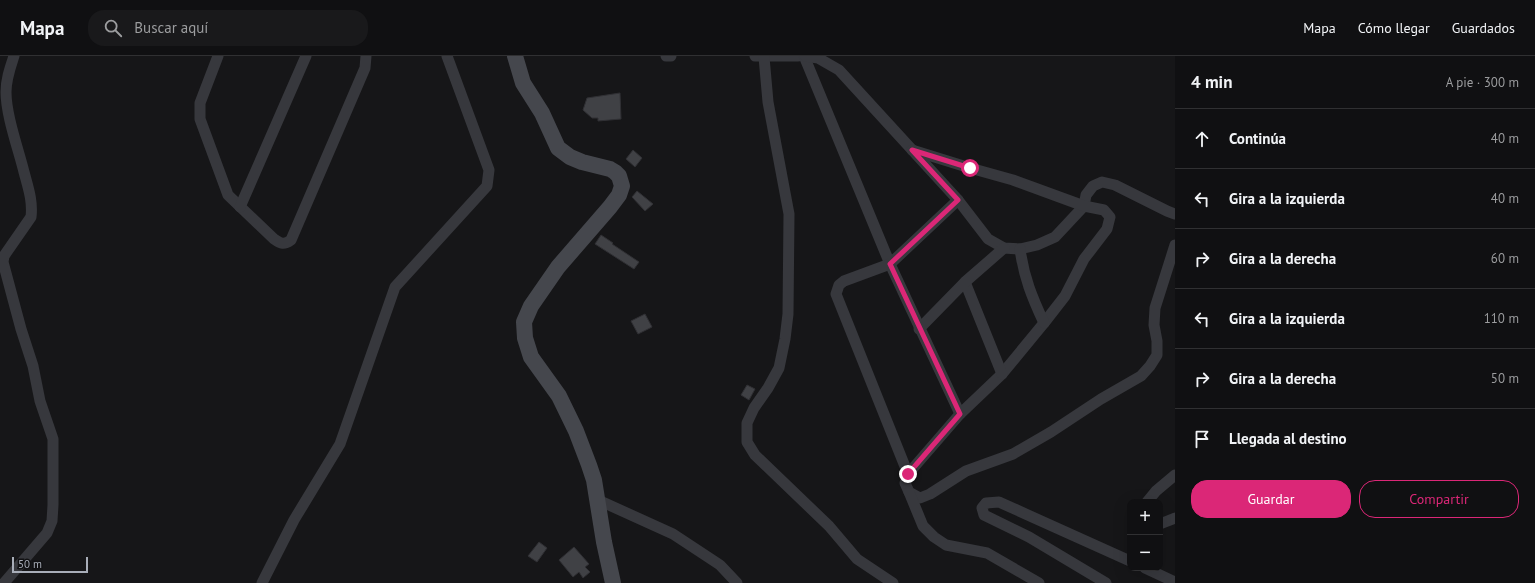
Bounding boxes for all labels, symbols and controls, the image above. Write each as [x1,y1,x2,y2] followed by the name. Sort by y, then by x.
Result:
[88,10,368,46] search box
[20,16,64,40] text: Mapa
[102,17,124,39] icon: search
[134,18,208,37] text: Buscar aquí
[1303,19,1336,37] text: Mapa
[1358,19,1430,37] text: Cómo llegar
[1452,19,1515,37] text: Guardados
[1191,71,1232,93] text: 4 min
[1446,74,1519,91] text: A pie · 300 m
[1191,128,1213,150] icon: ahead
[1229,129,1286,148] text: Continúa
[1491,130,1519,147] text: 40 m
[961,159,979,177] route start
[1191,188,1213,210] icon: left
[1229,189,1345,208] text: Gira a la izquierda
[1491,190,1519,207] text: 40 m
[1191,248,1213,270] icon: right
[1229,249,1336,268] text: Gira a la derecha
[1491,250,1519,267] text: 60 m
[1191,308,1213,330] icon: left
[1229,309,1345,328] text: Gira a la izquierda
[1484,310,1519,327] text: 110 m
[1191,368,1213,390] icon: right
[1229,369,1336,388] text: Gira a la derecha
[1491,370,1519,387] text: 50 m
[1191,428,1213,450] icon: arrive
[1229,429,1347,448] text: Llegada al destino
[899,465,917,483] route end
[1191,480,1351,518] button: Guardar
[1359,480,1519,518] button: Compartir
[1127,499,1163,571] map controls
[1127,499,1163,535] button: +
[1127,535,1163,571] button: −
[12,555,88,574] scale bar
[18,557,42,571] text: 50 m

